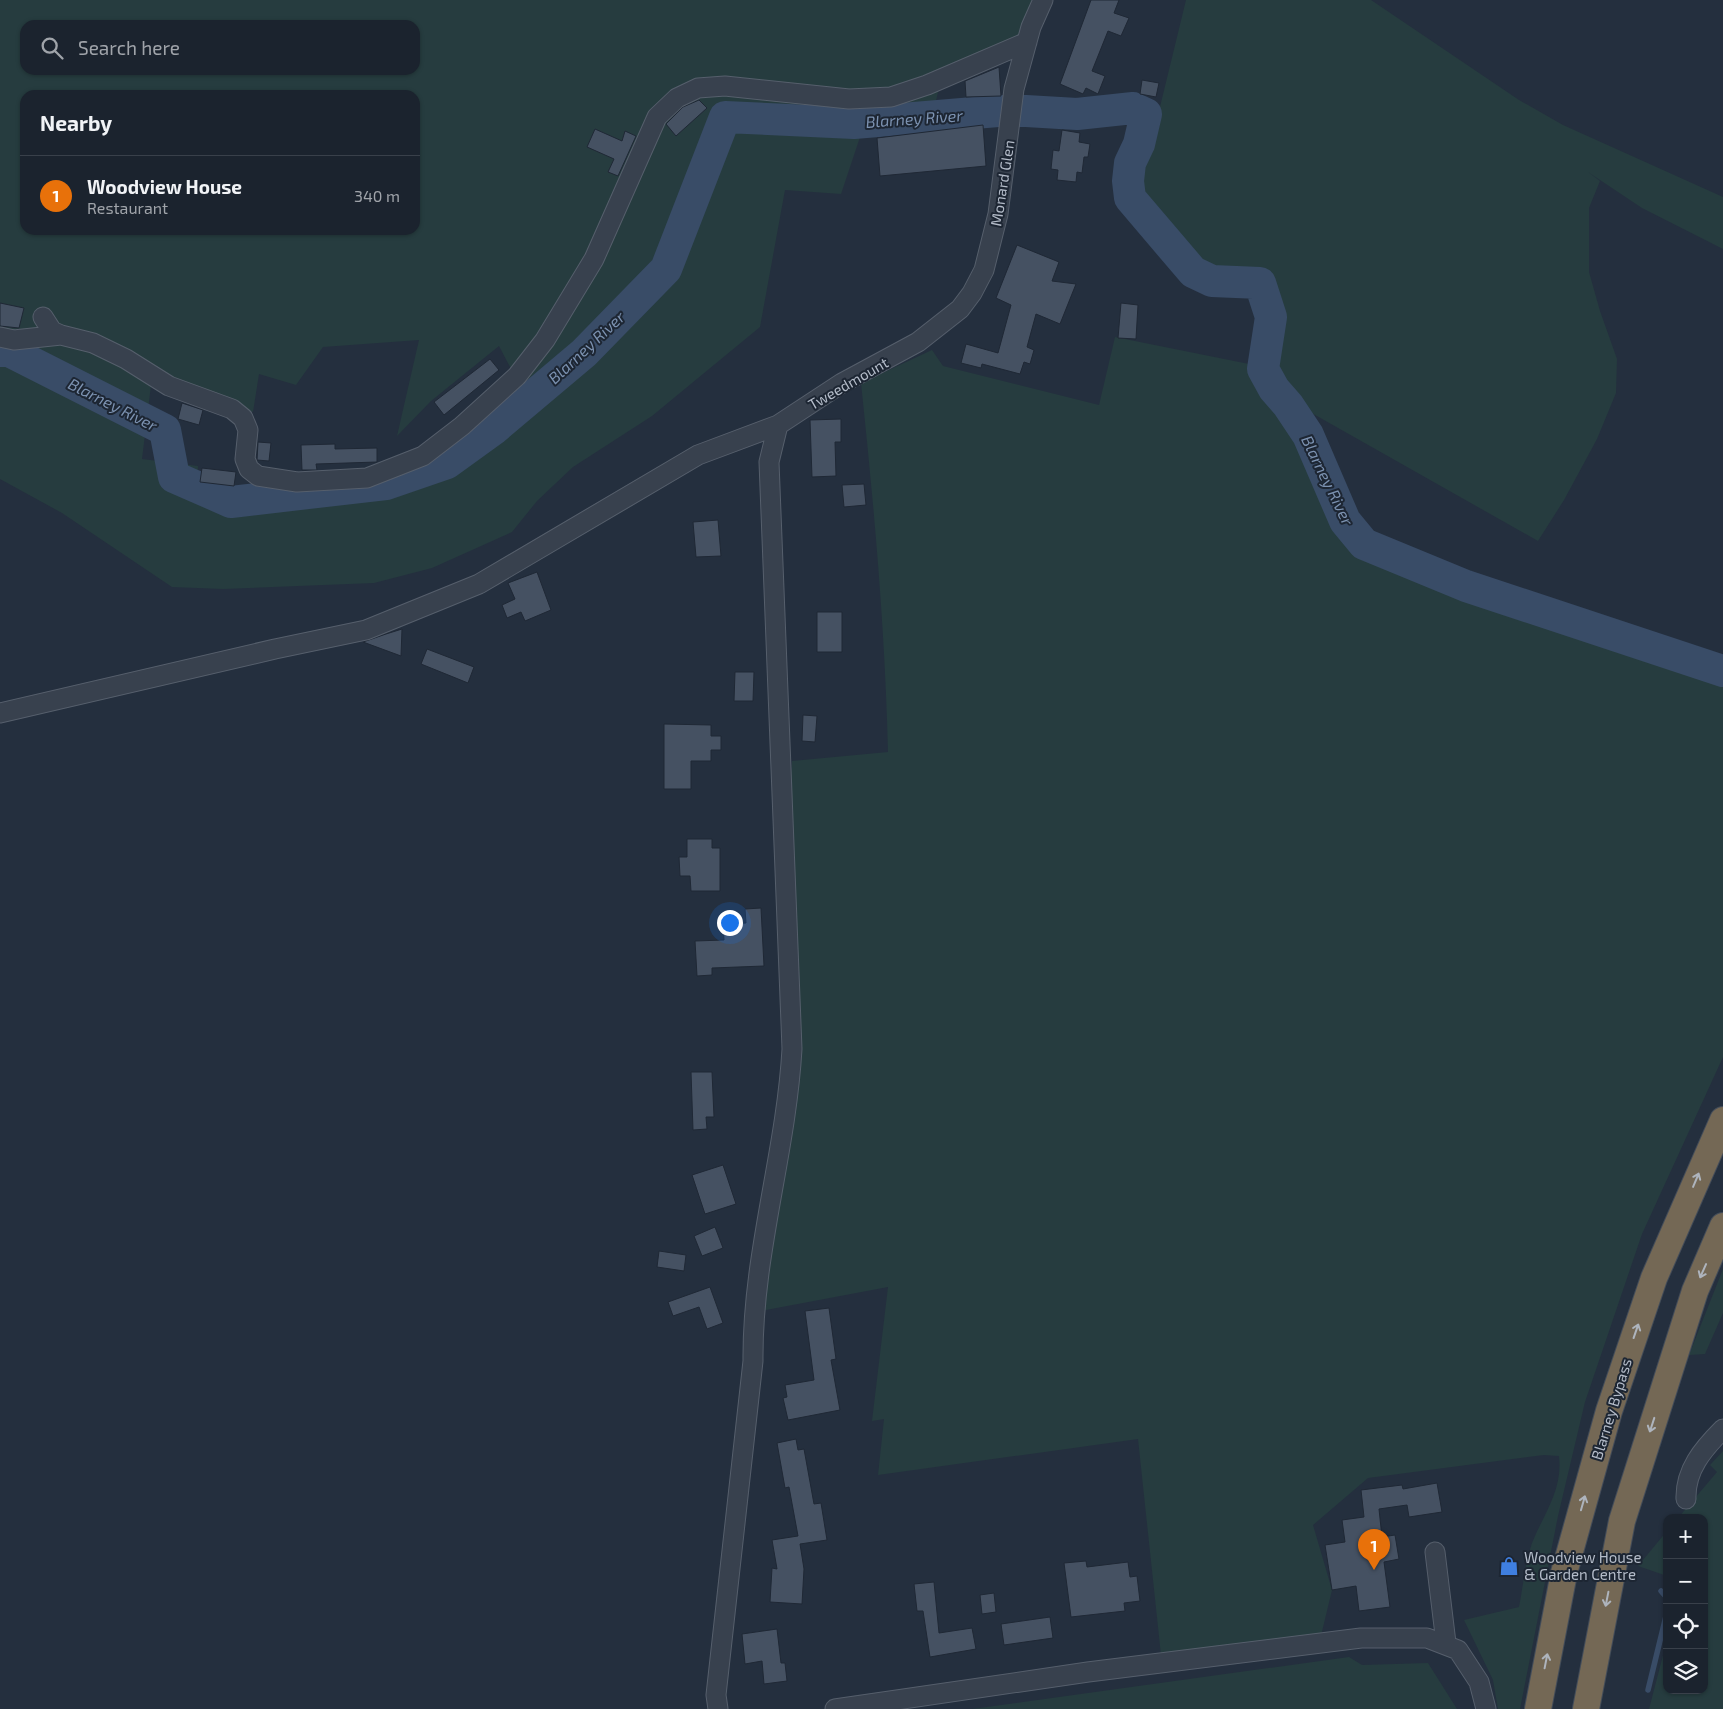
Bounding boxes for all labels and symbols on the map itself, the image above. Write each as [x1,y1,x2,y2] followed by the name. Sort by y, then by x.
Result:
[865,105,964,132] water label: Blarney River
[986,139,1018,227] street label: Monard Glen
[544,306,629,388] water label: Blarney River
[805,353,891,413] street label: Tweedmount
[65,373,161,436] water label: Blarney River
[1297,432,1358,529] water label: Blarney River
[717,910,743,936] your location
[1691,1173,1701,1188] one-way arrow
[1698,1263,1708,1278] one-way arrow
[1632,1324,1641,1339] one-way arrow
[1587,1356,1635,1462] street label: Blarney Bypass
[1647,1417,1657,1433] one-way arrow
[1579,1495,1589,1511] one-way arrow
[1358,1529,1390,1570] pin: 1
[1524,1548,1641,1583] place label: Woodview House & Garden Centre
[1498,1555,1520,1577] shop icon: Woodview House & Garden Centre
[1602,1591,1612,1607] one-way arrow
[1542,1653,1551,1669] one-way arrow

